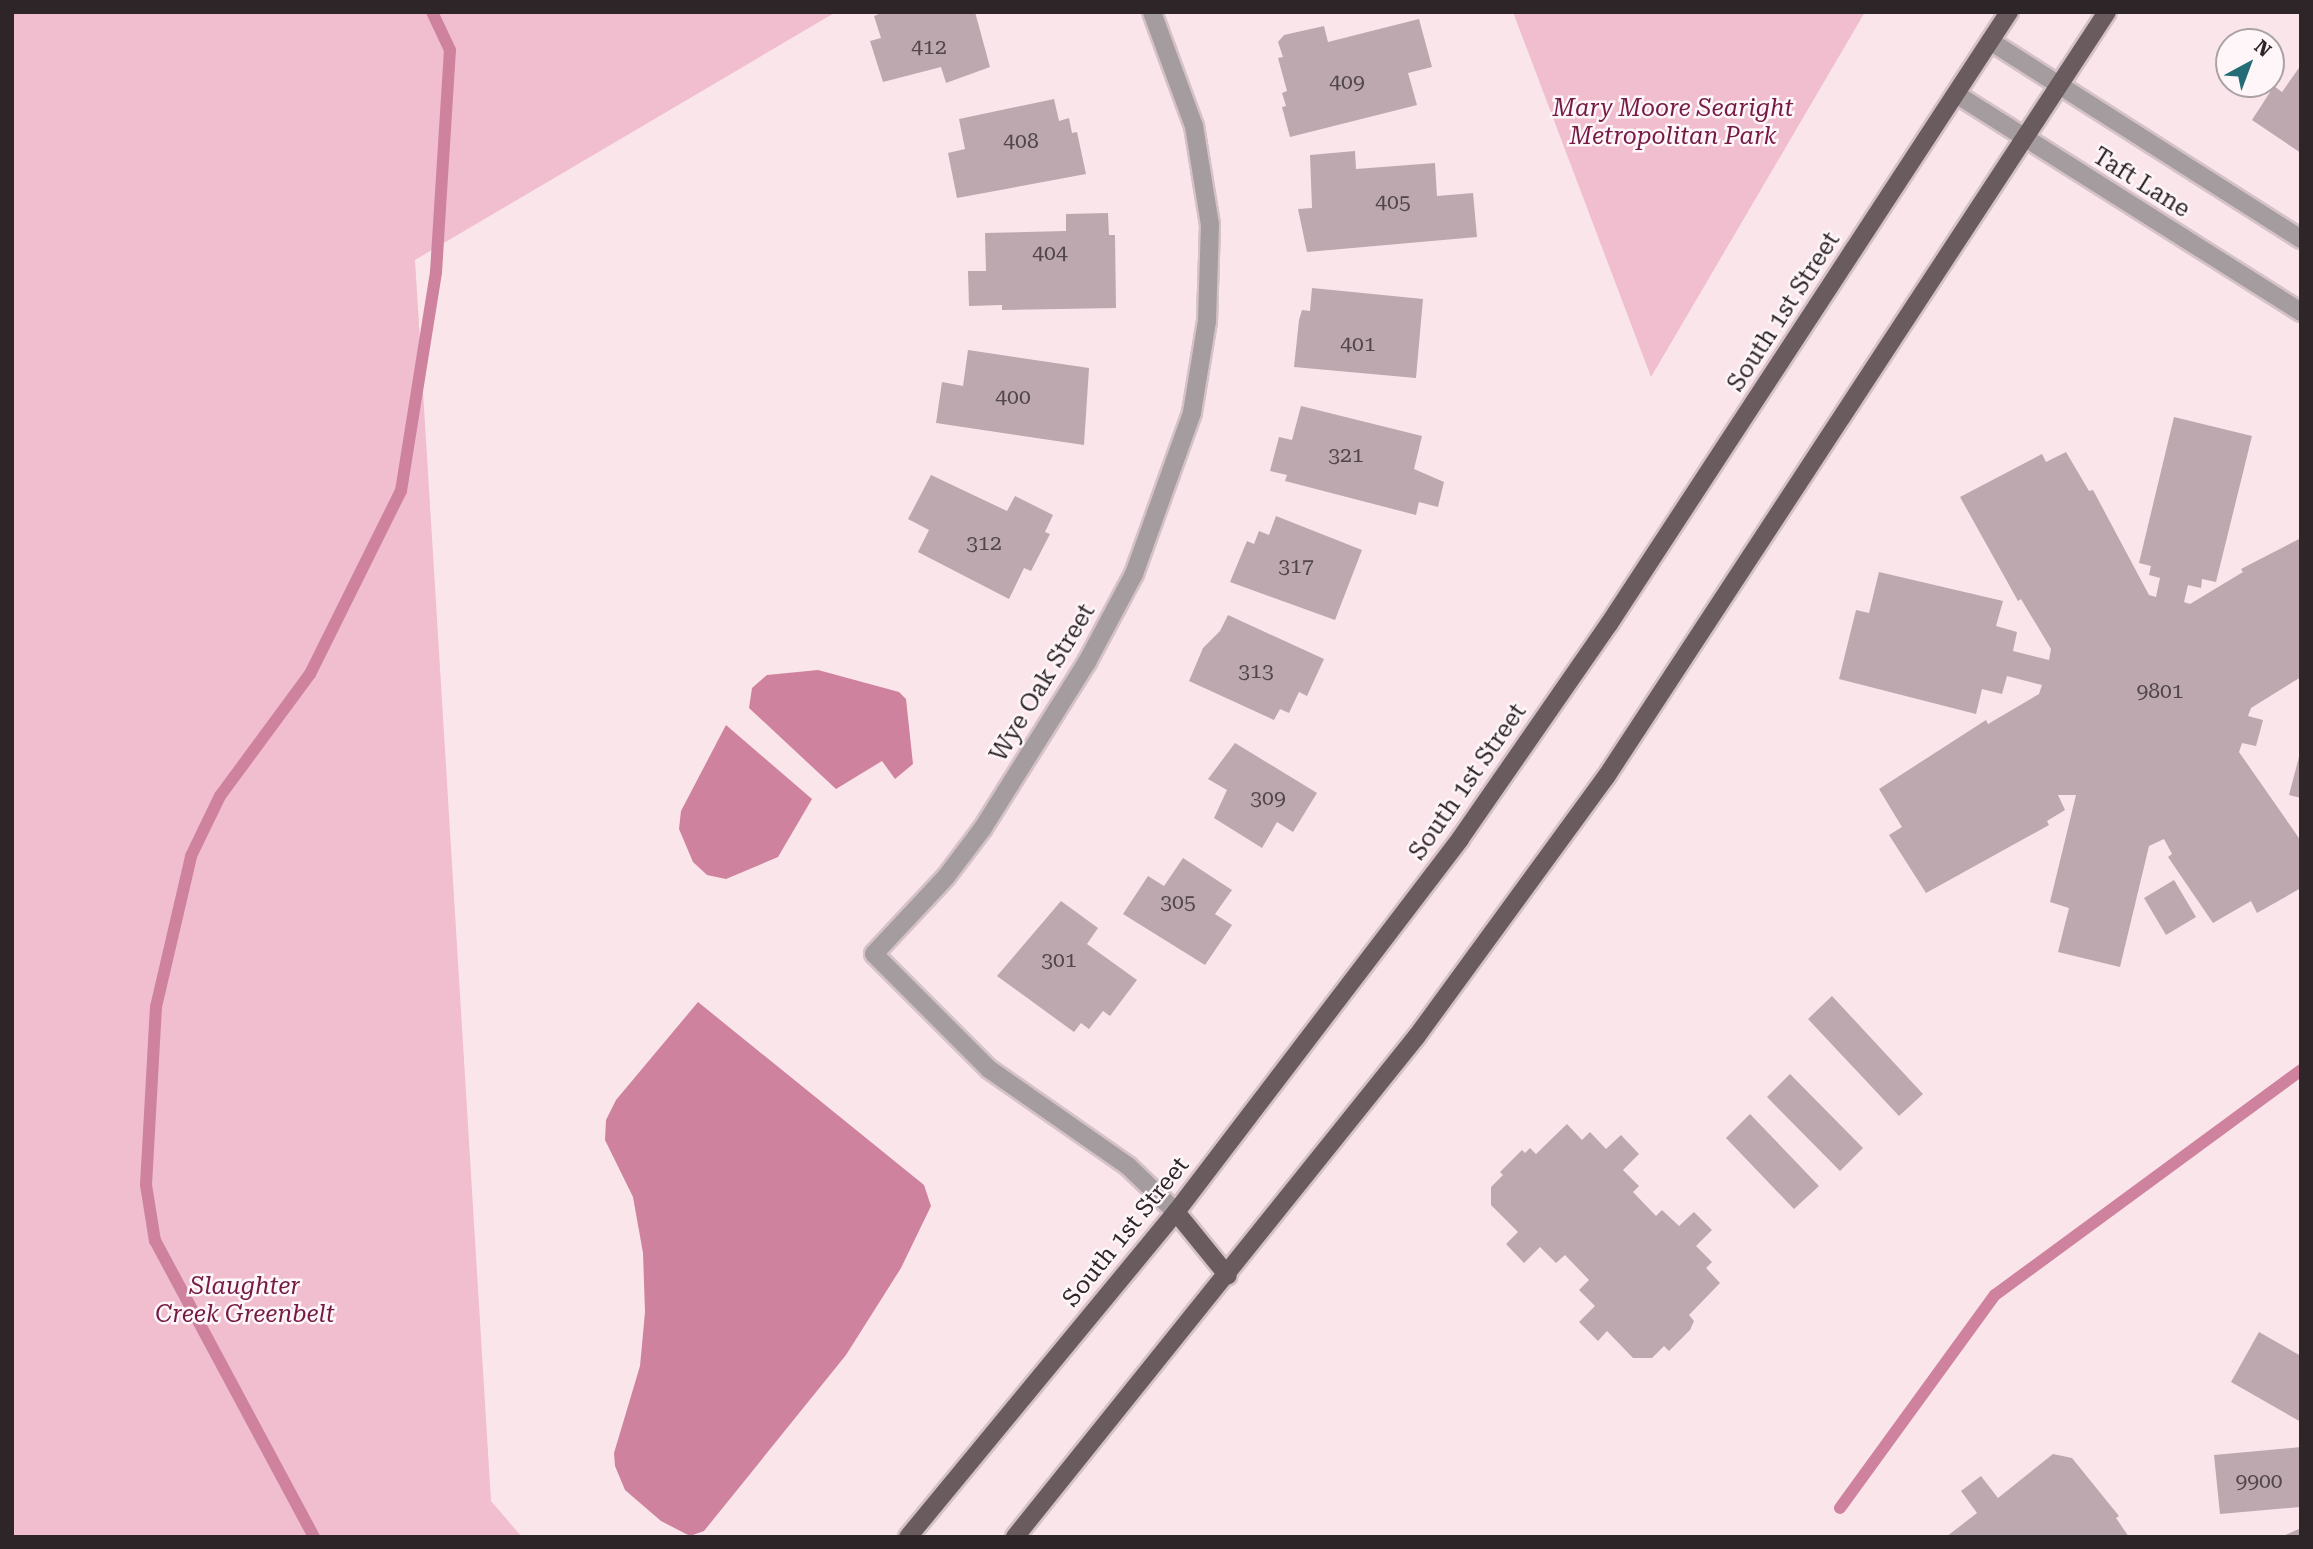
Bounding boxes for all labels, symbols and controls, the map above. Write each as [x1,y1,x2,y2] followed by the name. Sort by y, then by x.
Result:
[2215,28,2285,98] north arrow
[911,34,947,60] house number: 412
[2250,35,2276,62] text: N
[1329,69,1365,95] house number: 409
[1553,95,1793,151] park label: Mary Moore Searight Metropolitan Park
[1003,128,1039,154] house number: 408
[2087,142,2195,224] street label: Taft Lane
[1375,189,1411,215] house number: 405
[1722,227,1846,397] street label: South 1st Street
[1032,240,1068,266] house number: 404
[1340,331,1376,357] house number: 401
[995,384,1031,410] house number: 400
[1328,442,1364,468] house number: 321
[966,530,1002,556] house number: 312
[1278,553,1314,579] house number: 317
[985,599,1101,767] street label: Wye Oak Street
[1238,658,1274,684] house number: 313
[2136,678,2184,704] house number: 9801
[1403,698,1533,866] street label: South 1st Street
[1250,785,1286,811] house number: 309
[1160,889,1196,915] house number: 305
[1041,947,1077,973] house number: 301
[1057,1151,1195,1313] street label: South 1st Street
[155,1273,335,1329] park label: Slaughter Creek Greenbelt
[2235,1468,2283,1494] house number: 9900

